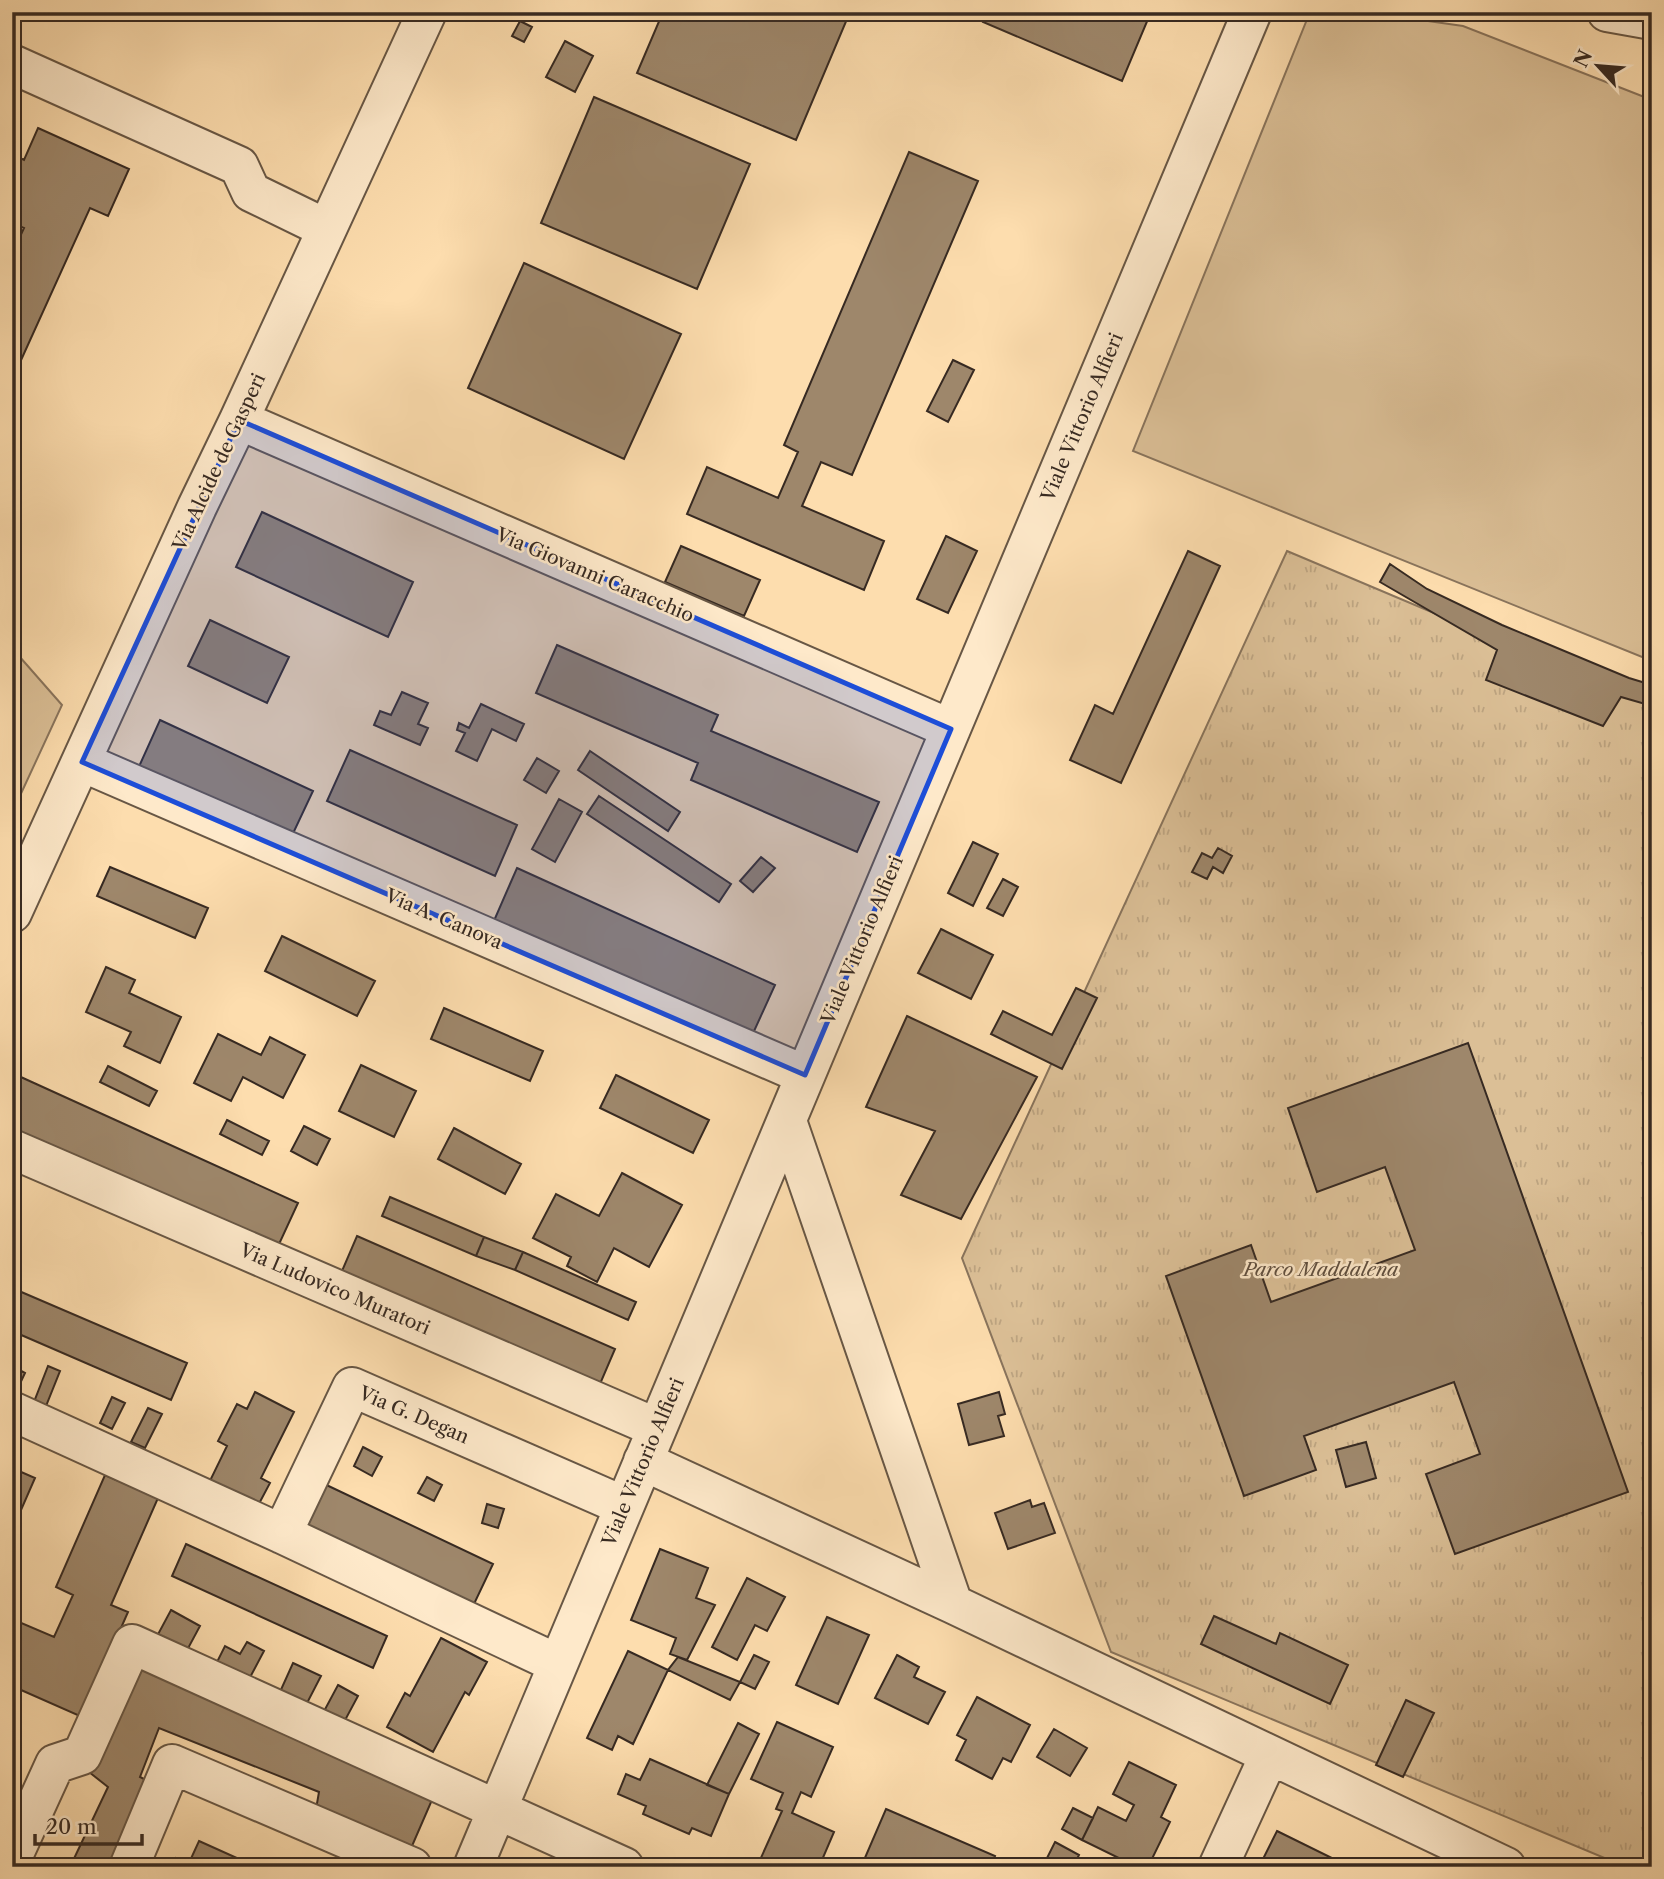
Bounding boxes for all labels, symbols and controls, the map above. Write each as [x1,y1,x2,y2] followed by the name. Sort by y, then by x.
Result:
[1562,32,1632,102] north arrow
[1569,46,1597,71] text: N
[1036,329,1128,506] street label: Viale Vittorio Alfieri
[167,369,270,555] street label: Via Alcide de Gasperi
[492,522,697,627] street label: Via Giovanni Caracchio
[816,852,908,1029] street label: Viale Vittorio Alfieri
[381,884,506,954] street label: Via A. Canova
[235,1238,434,1340] street label: Via Ludovico Muratori
[1242,1258,1399,1281] park label: Parco Maddalena
[597,1374,689,1551] street label: Viale Vittorio Alfieri
[355,1381,473,1449] street label: Via G. Degan
[35,1802,142,1846] scale bar
[46,1814,97,1839] text: 20 m

